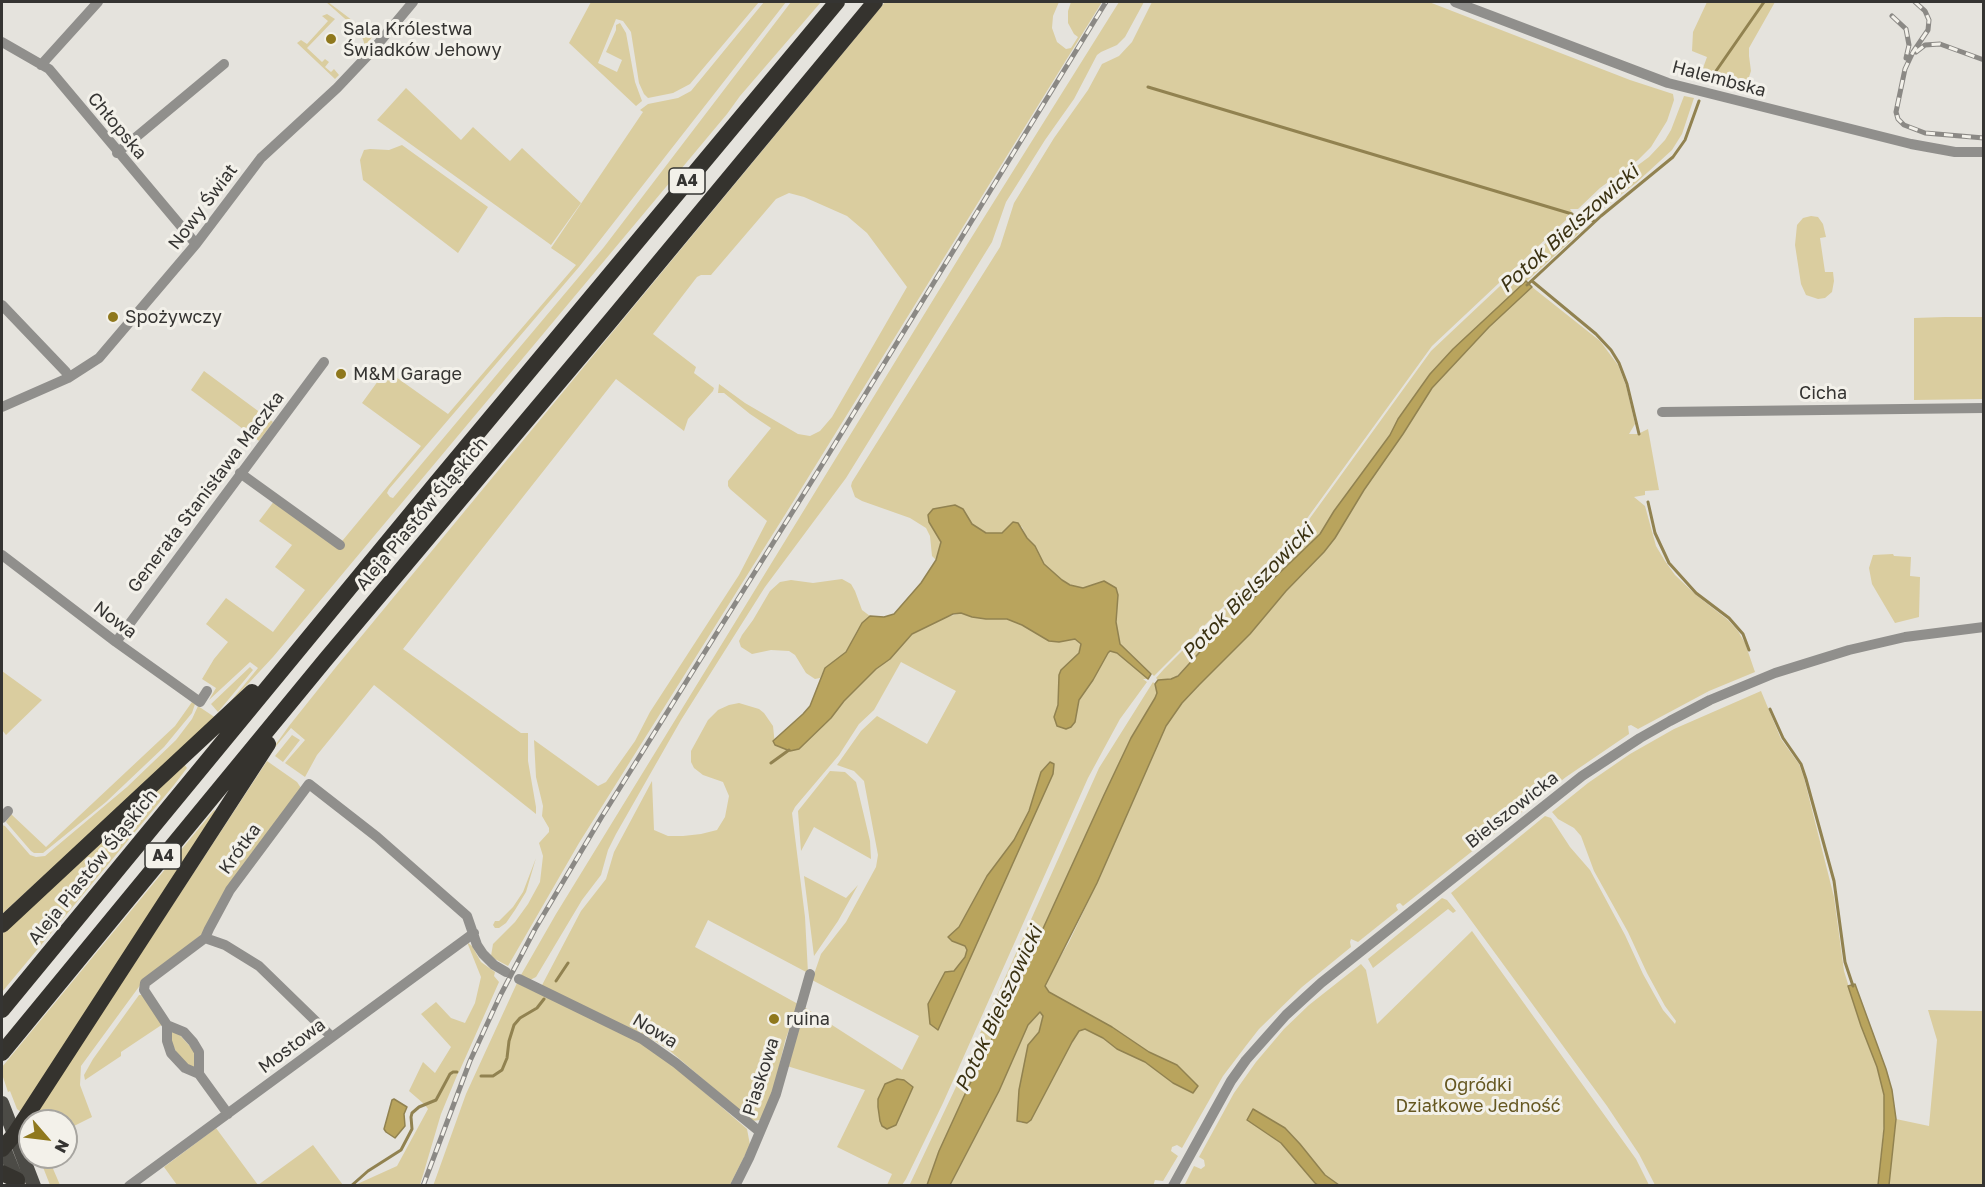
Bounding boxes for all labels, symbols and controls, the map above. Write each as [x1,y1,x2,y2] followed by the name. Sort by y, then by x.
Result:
[343,18,502,60] place label: Sala Królestwa Świadków Jehowy
[324,32,338,46] marker: Sala Królestwa Świadków Jehowy
[1670,56,1768,102] street label: Halembska
[83,88,151,164] street label: Chłopska
[164,160,242,254] street label: Nowy Świat
[1494,160,1644,298] water label: Potok Bielszowicki
[669,168,705,194] road number: A4
[125,306,222,328] place label: Spożywczy
[106,310,120,324] marker: Spożywczy
[353,363,462,385] place label: M&M Garage
[334,367,348,381] marker: M&M Garage
[1799,382,1847,404] street label: Cicha
[123,387,289,597] street label: Generała Stanisława Maczka
[352,433,492,595] street label: Aleja Piastów Śląskich
[1177,519,1319,665] water label: Potok Bielszowicki
[89,597,141,643] street label: Nowa
[1461,767,1563,853] street label: Bielszowicka
[24,785,162,949] street label: Aleja Piastów Śląskich
[214,819,266,879] street label: Krótka
[145,843,181,869] road number: A4
[950,923,1048,1095] water label: Potok Bielszowicki
[786,1008,830,1030] place label: ruina
[629,1009,681,1053] street label: Nowa
[767,1012,781,1026] marker: ruina
[254,1014,330,1078] street label: Mostowa
[738,1035,784,1119] street label: Piaskowa
[1395,1074,1561,1116] park label: Ogródki Działkowe Jedność
[18,1109,78,1169] north arrow
[50,1136,74,1157] text: N

